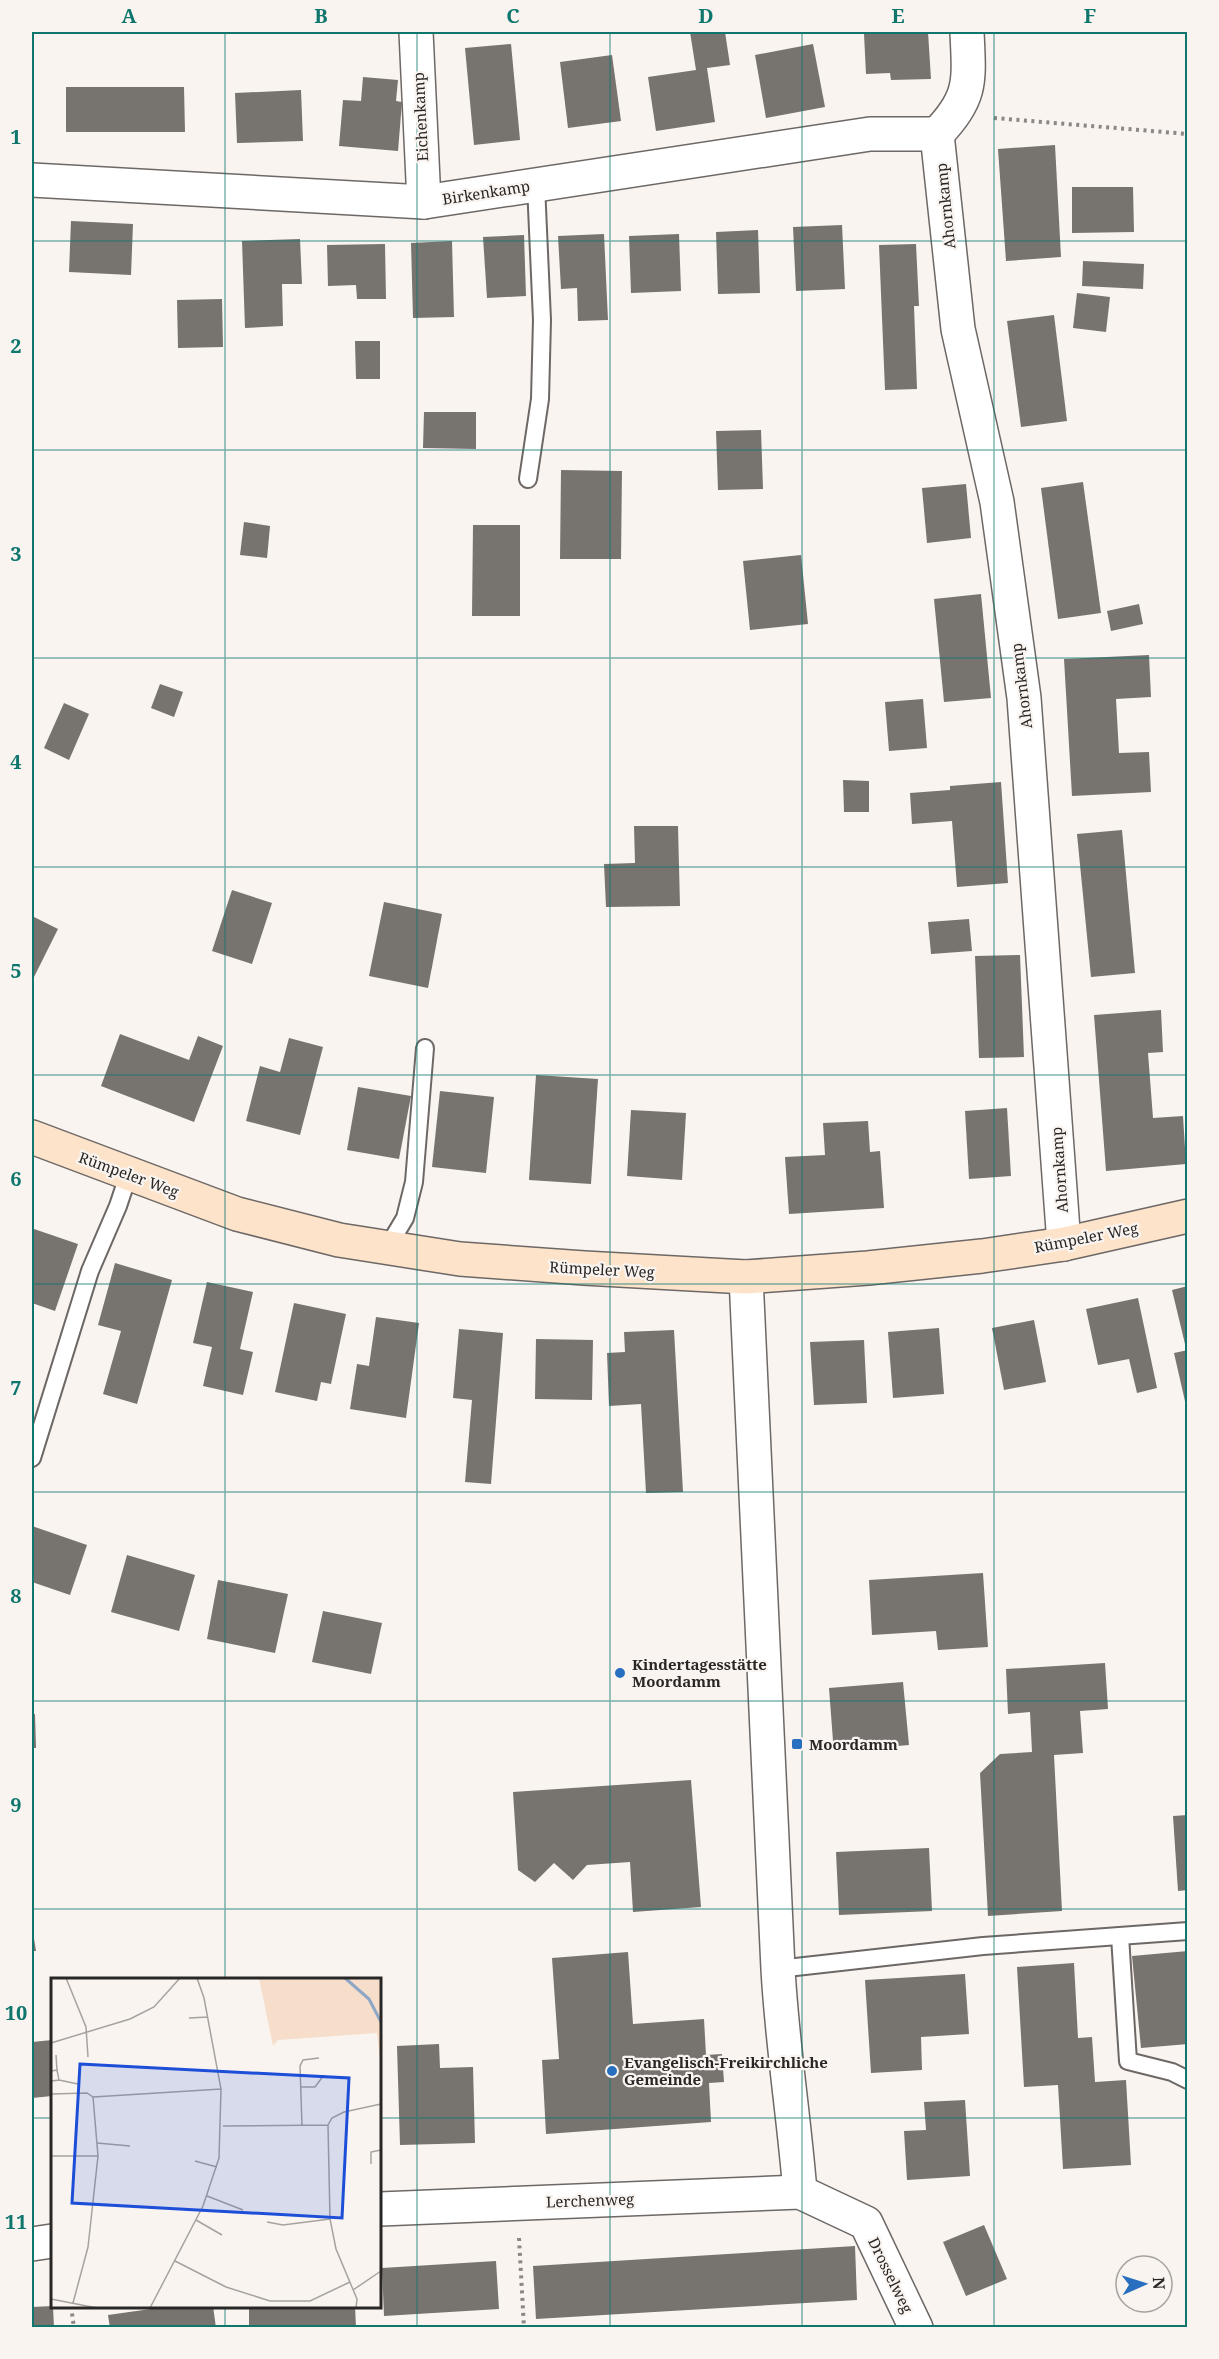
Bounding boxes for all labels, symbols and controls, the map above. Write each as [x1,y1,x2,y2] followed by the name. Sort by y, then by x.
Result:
[121,2,137,29] text: A
[314,2,328,29] text: B
[506,2,520,29] text: C
[698,2,714,29] text: D
[891,2,905,29] text: E
[1084,2,1096,29] text: F
[408,72,432,162] street label: Eichenkamp
[10,123,22,150] text: 1
[931,162,959,250] street label: Ahornkamp
[441,175,531,209] street label: Birkenkamp
[10,332,22,359] text: 2
[10,540,22,567] text: 3
[1006,642,1036,730] street label: Ahornkamp
[10,748,22,775] text: 4
[10,957,22,984] text: 5
[1046,1126,1072,1214] street label: Ahornkamp
[76,1147,182,1201] street label: Rümpeler Weg
[10,1165,22,1192] text: 6
[1032,1217,1140,1257] street label: Rümpeler Weg
[549,1256,655,1282] street label: Rümpeler Weg
[10,1374,22,1401] text: 7
[10,1582,22,1609] text: 8
[632,1654,767,1691] place label: Kindertagesstätte Moordamm
[613,1666,627,1680] marker: Kindertagesstätte Moordamm
[809,1734,898,1754] place label: Moordamm
[790,1737,804,1751] marker: Moordamm
[10,1791,22,1818] text: 9
[51,1978,381,2308] inset map
[5,1999,27,2026] text: 10
[624,2052,828,2089] place label: Evangelisch-Freikirchliche Gemeinde
[605,2064,619,2078] marker: Evangelisch-Freikirchliche Gemeinde
[546,2188,634,2212] street label: Lerchenweg
[5,2208,27,2235] text: 11
[864,2234,918,2316] street label: Drosselweg
[1114,2254,1174,2314] north arrow
[1148,2276,1170,2290] text: N

